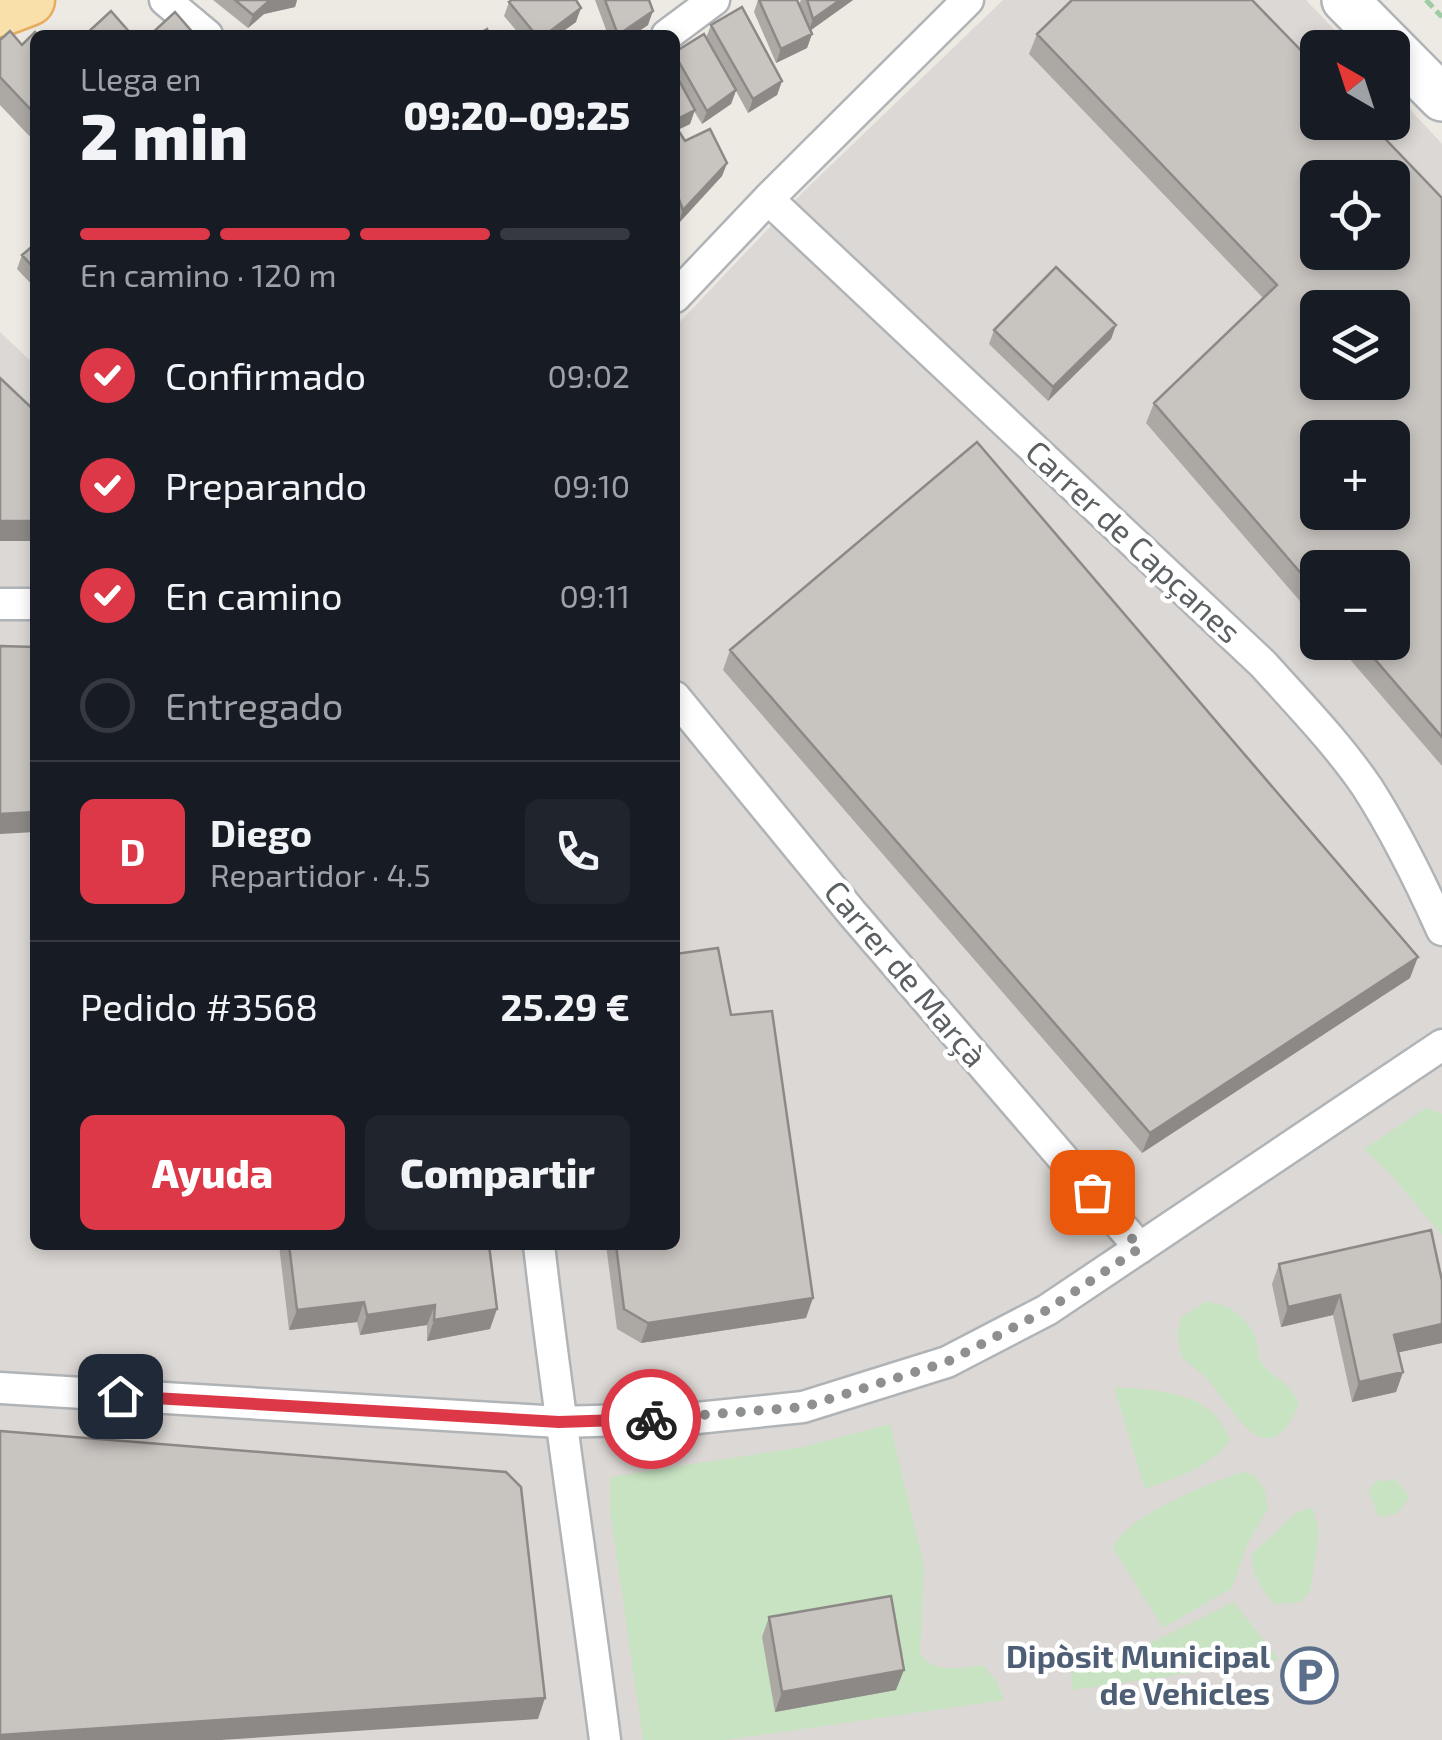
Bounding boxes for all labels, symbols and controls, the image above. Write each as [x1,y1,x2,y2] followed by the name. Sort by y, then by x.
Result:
[1300,30,1410,140] north arrow
[1300,30,1410,660] map controls
[80,59,201,97] text: Llega en
[404,92,630,138] text: 09:20–09:25
[80,95,248,173] text: 2 min
[1300,160,1410,270] button: locate
[80,255,337,293] text: En camino · 120 m
[1300,290,1410,400] button: layers
[80,348,135,403] icon: check
[165,352,366,398] text: Confirmado
[548,356,630,394] text: 09:02
[1300,420,1410,530] button: +
[1018,431,1250,651] street label: Carrer de Capçanes
[80,458,135,513] icon: check
[165,462,367,508] text: Preparando
[553,466,630,504] text: 09:10
[1300,550,1410,660] button: −
[80,568,135,623] icon: check
[165,572,343,618] text: En camino
[559,576,630,614] text: 09:11
[165,682,343,728] text: Entregado
[525,799,630,904] button: phone
[210,809,312,855] text: Diego
[120,828,145,874] text: D
[210,855,431,893] text: Repartidor · 4.5
[816,872,995,1075] street label: Carrer de Marçà
[80,983,318,1029] text: Pedido #3568
[501,983,630,1029] text: 25.29 €
[80,1115,345,1230] button: Ayuda
[365,1115,630,1230] button: Compartir
[1050,1150,1135,1235] pin
[1065,1165,1120,1220] icon: bag
[78,1354,163,1439] pin
[93,1369,148,1424] icon: home
[601,1369,701,1469] courier
[624,1392,679,1447] icon: bike
[1006,1636,1270,1711] place label: Dipòsit Municipal de Vehicles
[1279,1645,1339,1705] parking icon: Dipòsit Municipal de Vehicles

